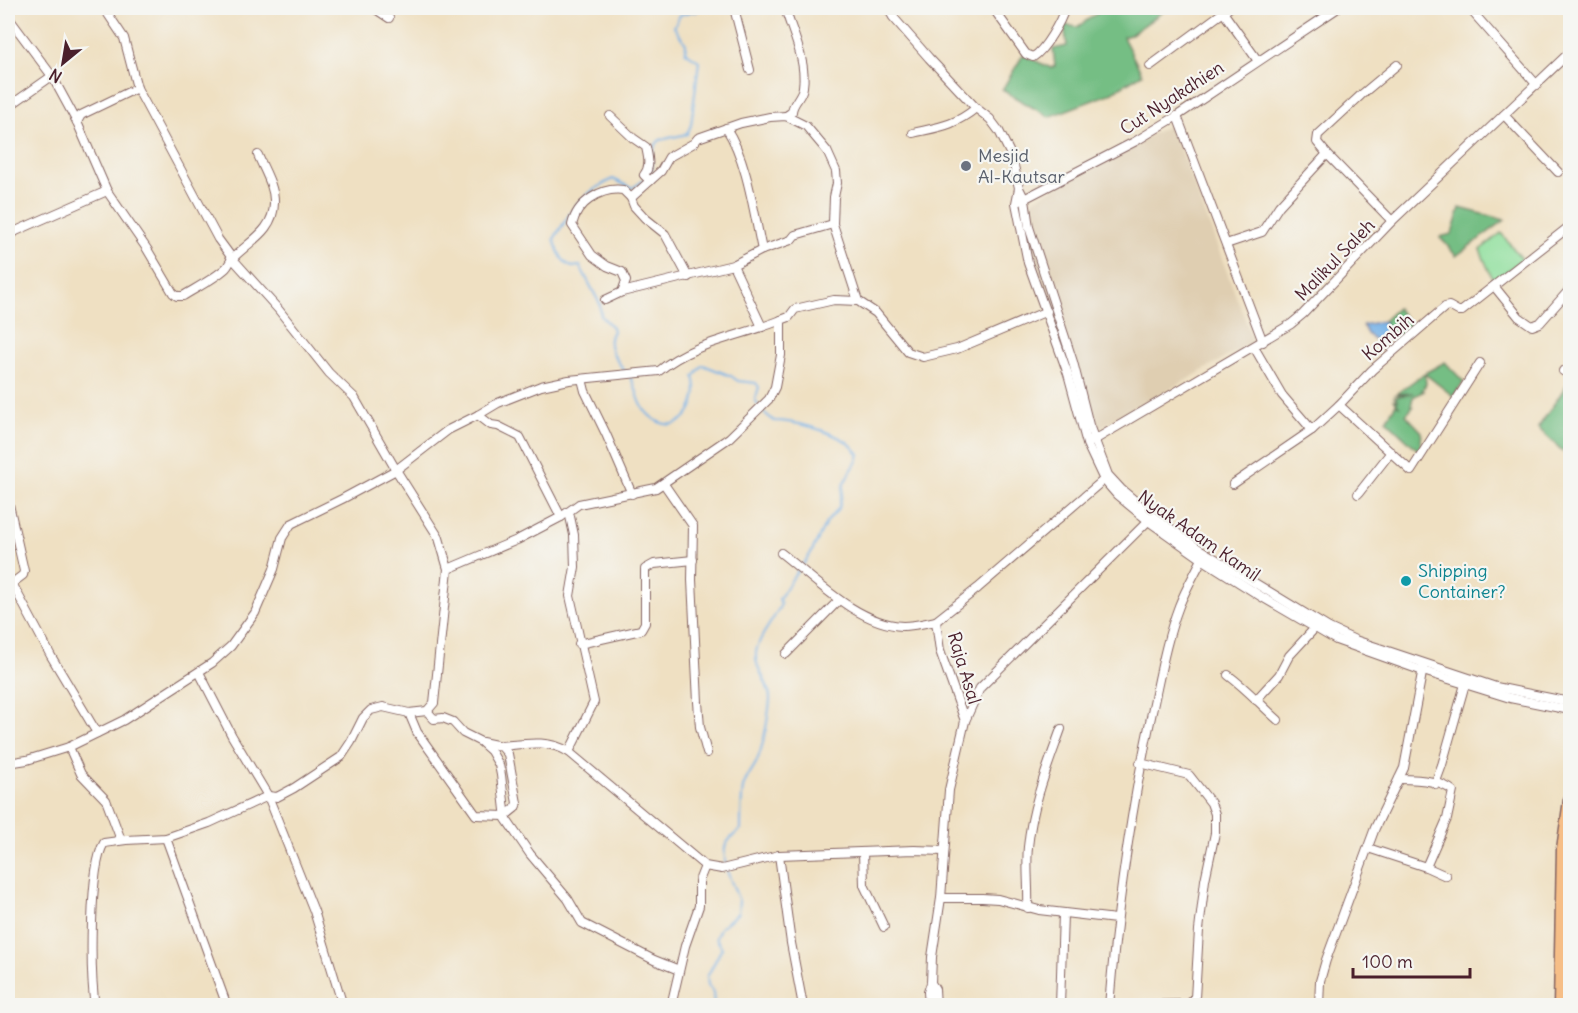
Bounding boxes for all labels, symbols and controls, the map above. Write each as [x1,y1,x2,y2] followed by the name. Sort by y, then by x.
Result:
[33,33,93,93] north arrow
[1115,55,1228,140] street label: Cut Nyakdhien
[46,65,65,87] text: N
[978,144,1066,188] place label: Mesjid Al-Kautsar
[959,159,973,173] marker: Mesjid Al-Kautsar
[1290,214,1379,305] street label: Malikul Saleh
[1357,308,1418,365] street label: Kombih
[1134,485,1265,586] street label: Nyak Adam Kamil
[1418,559,1506,603] place label: Shipping Container?
[1399,574,1413,588] marker: Shipping Container?
[943,629,986,707] street label: Raja Asal
[1353,941,1470,979] scale bar
[1362,950,1413,973] text: 100 m

